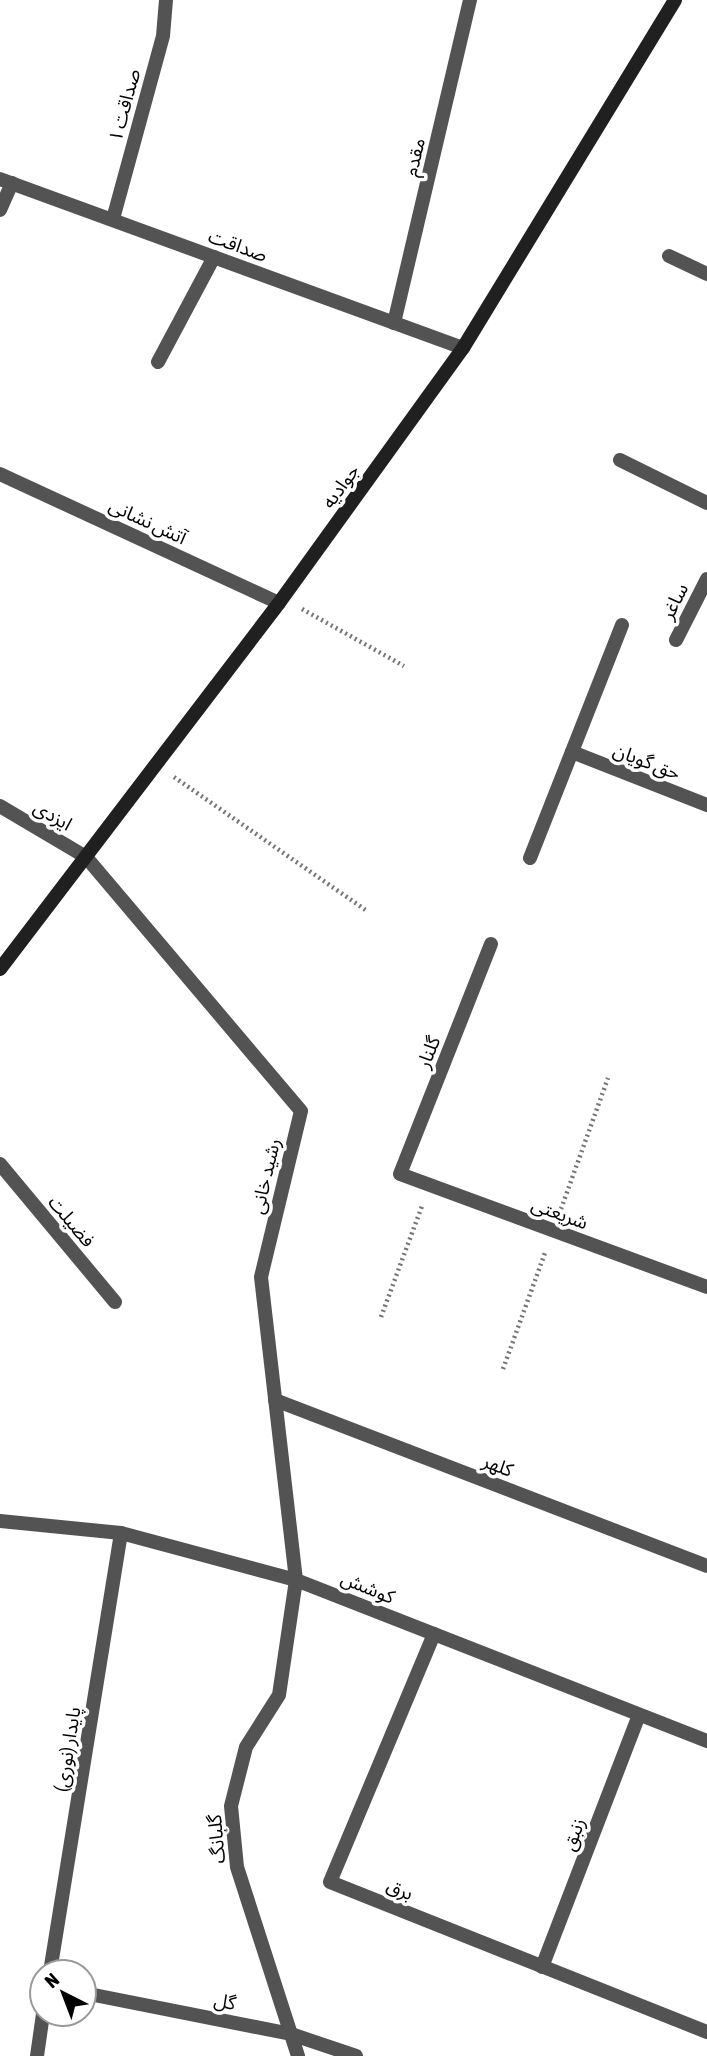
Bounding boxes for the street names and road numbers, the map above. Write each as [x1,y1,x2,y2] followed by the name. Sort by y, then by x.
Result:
[104,66,144,144] street label: صداقت ۱
[399,136,433,179] street label: مقدم
[206,224,270,266] street label: صداقت
[317,460,364,513] street label: جوادیه
[105,494,191,550] street label: آتش نشانی
[655,579,693,624] street label: ساغر
[610,738,684,785] street label: حق گویان
[29,795,76,836] street label: ایزدی
[411,1032,446,1073] street label: گلنار
[246,1136,285,1216] street label: رشید خانی
[44,1191,100,1251] street label: فضیلت
[528,1193,591,1234] street label: شریعتی
[478,1449,517,1482] street label: کلهر
[338,1566,399,1609] street label: کوشش
[49,1705,87,1793] street label: پایدار (نوری)
[203,1812,229,1864] street label: گلبانگ
[557,1814,590,1854] street label: زنبق
[383,1874,417,1905] street label: برق
[212,1988,239,2015] street label: گل

